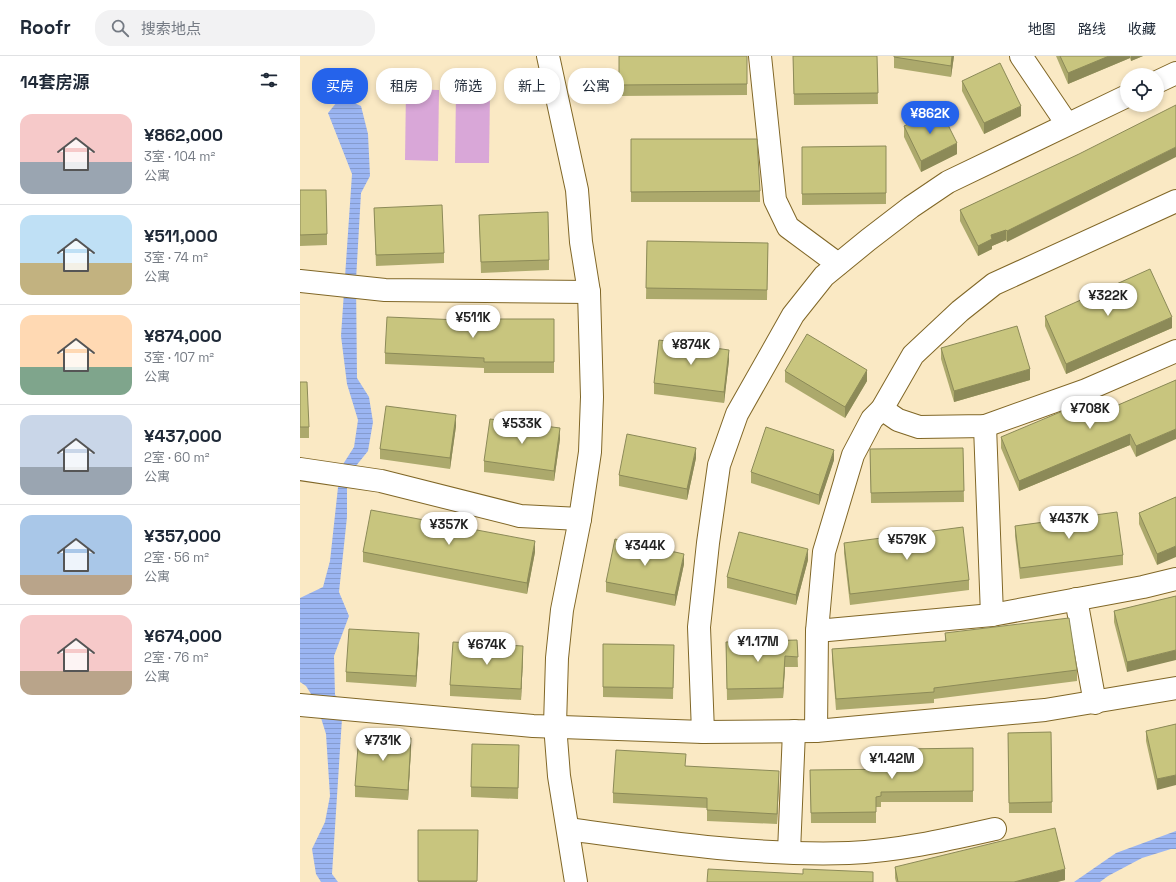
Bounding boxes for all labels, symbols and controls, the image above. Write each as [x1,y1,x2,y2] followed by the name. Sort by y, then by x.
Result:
[95,10,375,46] search box
[20,15,71,40] text: Roofr
[109,17,131,39] icon: search
[141,19,201,38] text: 搜索地点
[1028,20,1056,38] text: 地图
[1078,20,1106,38] text: 路线
[1128,20,1156,38] text: 收藏
[312,68,368,104] chip: 买房
[376,68,432,104] chip: 租房
[440,68,496,104] chip: 筛选
[504,68,560,104] chip: 新上
[568,68,624,104] chip: 公寓
[1120,68,1164,112] map controls
[1120,68,1164,112] button: locate
[258,69,280,91] icon: filters
[20,71,90,93] text: 14套房源
[902,101,958,135] pin: ¥862K
[910,105,950,122] text: ¥862K
[144,124,223,146] text: ¥862,000
[52,130,100,178] icon: home
[144,148,215,165] text: 3室 · 104 m²
[144,167,170,184] text: 公寓
[144,225,218,247] text: ¥511,000
[52,231,100,279] icon: home
[144,249,208,266] text: 3室 · 74 m²
[144,268,170,285] text: 公寓
[1080,283,1136,317] pin: ¥322K
[1088,287,1128,304] text: ¥322K
[445,305,501,339] pin: ¥511K
[455,309,491,326] text: ¥511K
[144,325,222,347] text: ¥874,000
[52,331,100,379] icon: home
[663,332,719,366] pin: ¥874K
[672,336,710,353] text: ¥874K
[144,349,214,366] text: 3室 · 107 m²
[144,368,170,385] text: 公寓
[1062,396,1118,430] pin: ¥708K
[1070,400,1110,417] text: ¥708K
[494,411,550,445] pin: ¥533K
[502,415,542,432] text: ¥533K
[144,425,222,447] text: ¥437,000
[52,431,100,479] icon: home
[144,449,210,466] text: 2室 · 60 m²
[144,468,170,485] text: 公寓
[1041,506,1097,540] pin: ¥437K
[1049,510,1089,527] text: ¥437K
[421,512,477,546] pin: ¥357K
[430,516,468,533] text: ¥357K
[144,525,221,547] text: ¥357,000
[879,527,935,561] pin: ¥579K
[52,531,100,579] icon: home
[887,531,927,548] text: ¥579K
[617,533,673,567] pin: ¥344K
[625,537,665,554] text: ¥344K
[144,549,209,566] text: 2室 · 56 m²
[144,568,170,585] text: 公寓
[144,625,222,647] text: ¥674,000
[725,629,791,663] pin: ¥1.17M
[52,631,100,679] icon: home
[459,632,515,666] pin: ¥674K
[737,633,779,650] text: ¥1.17M
[468,636,506,653] text: ¥674K
[144,649,208,666] text: 2室 · 76 m²
[144,668,170,685] text: 公寓
[355,728,411,762] pin: ¥731K
[365,732,401,749] text: ¥731K
[859,746,925,780] pin: ¥1.42M
[869,750,915,767] text: ¥1.42M

